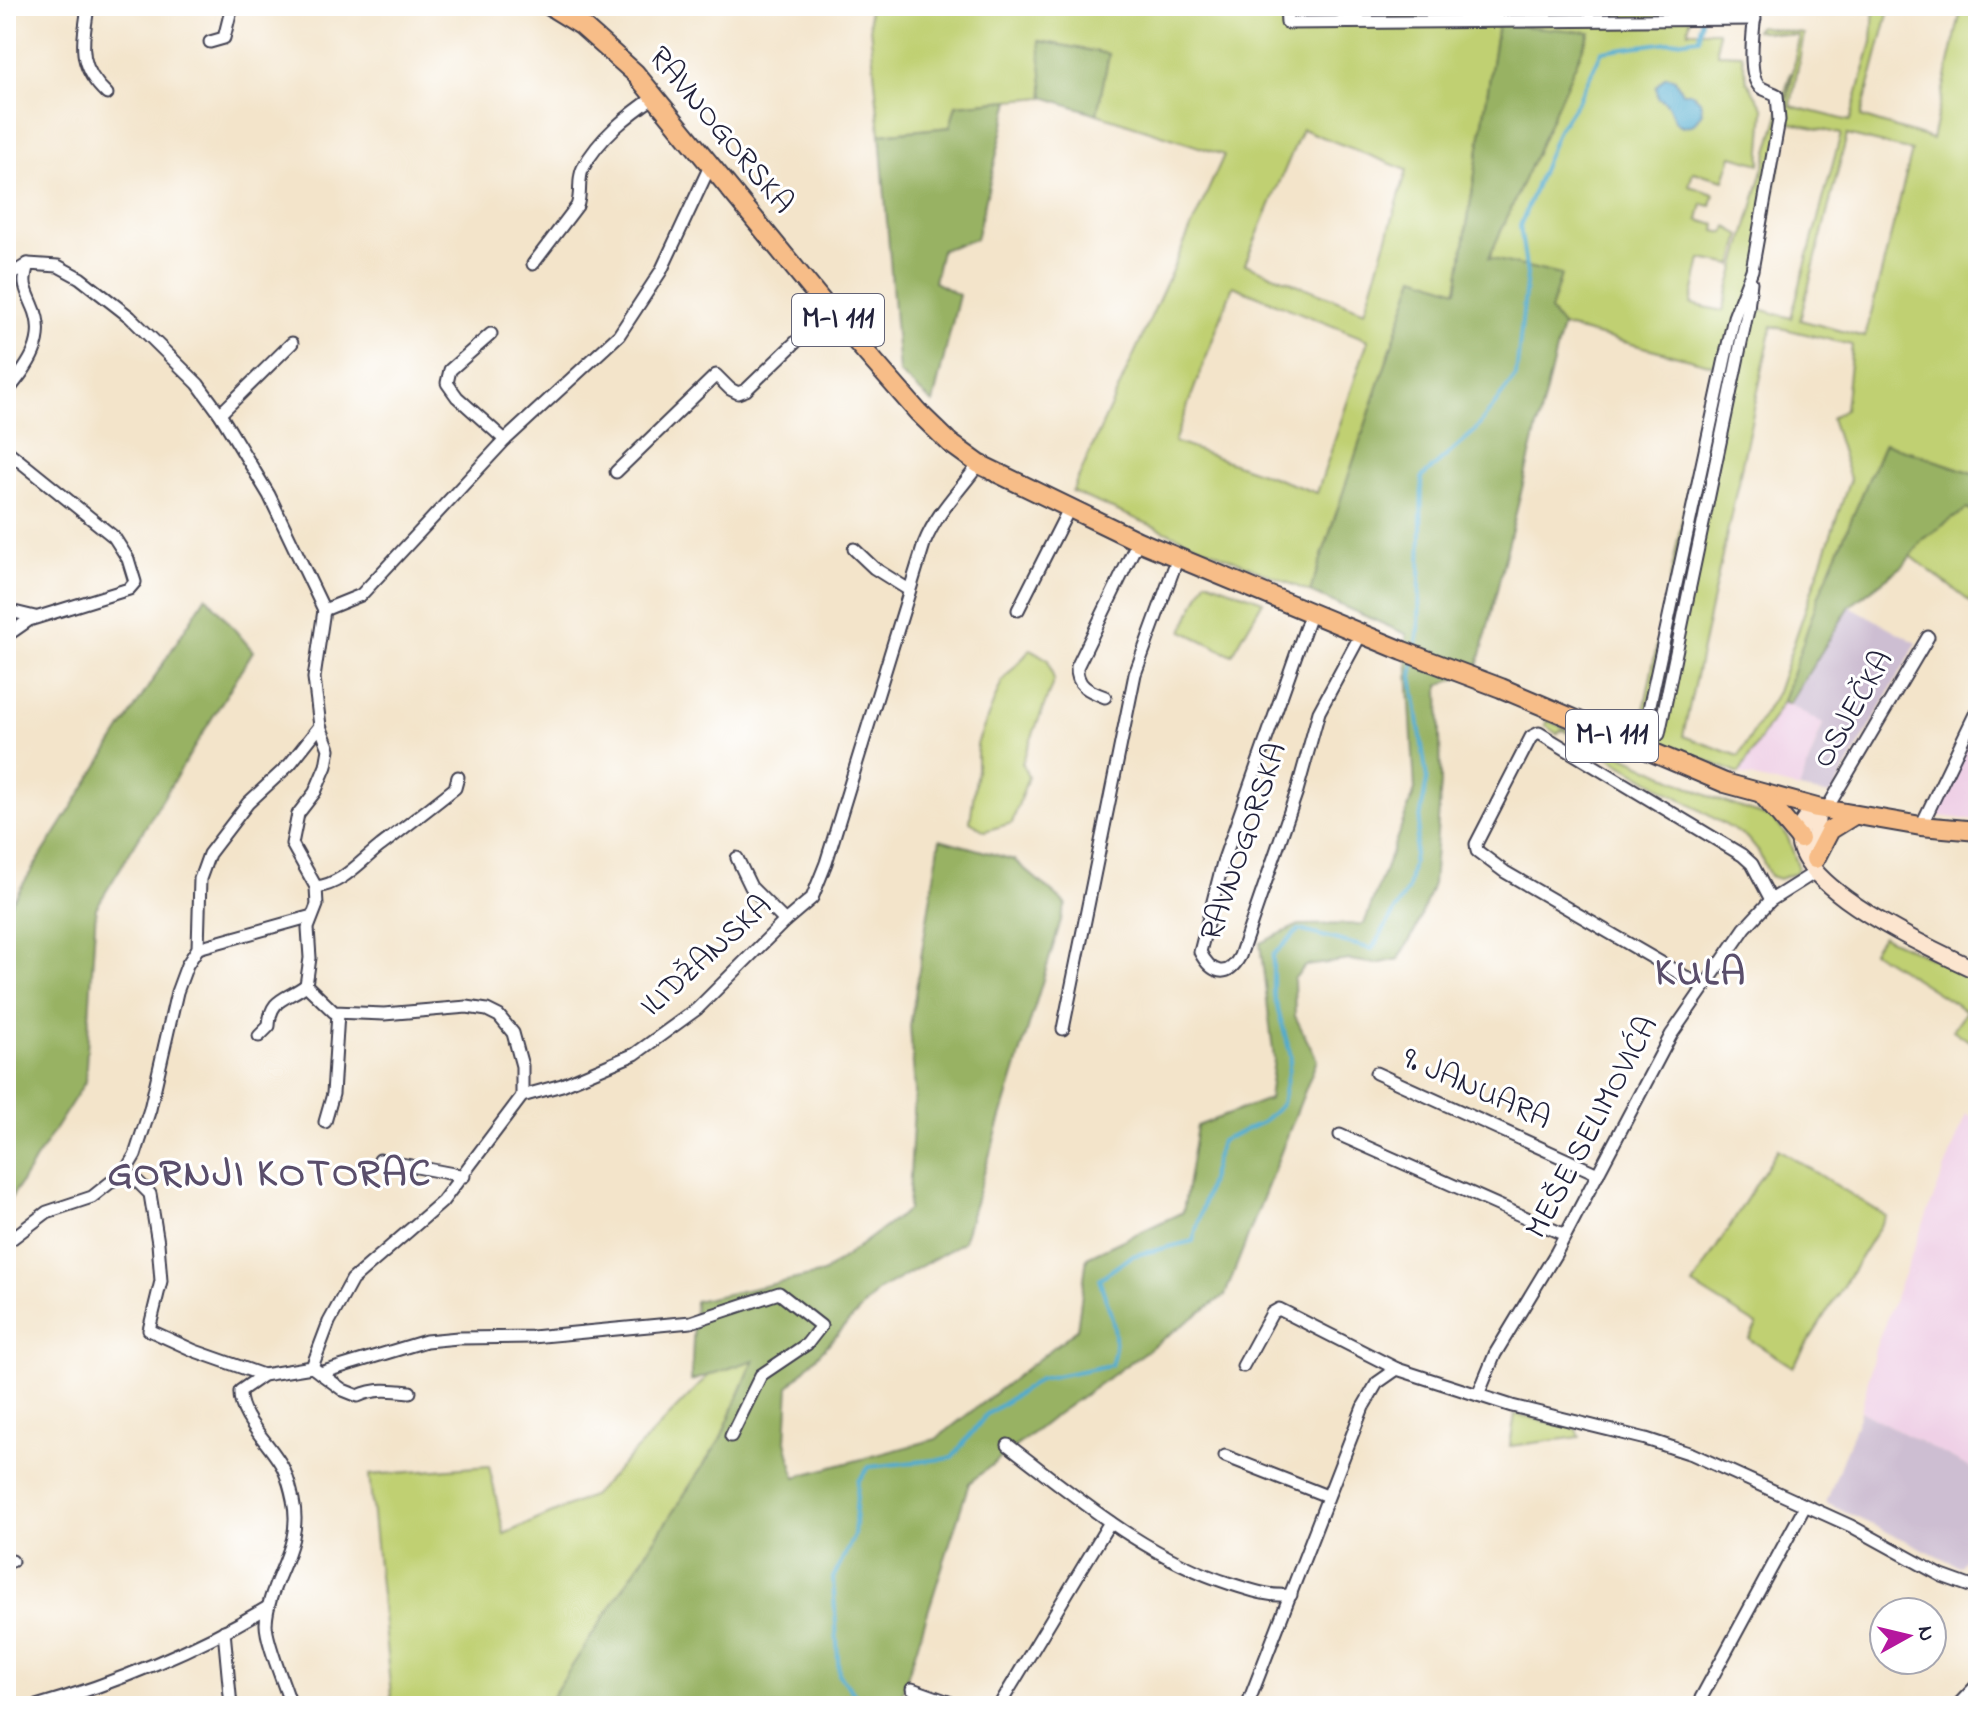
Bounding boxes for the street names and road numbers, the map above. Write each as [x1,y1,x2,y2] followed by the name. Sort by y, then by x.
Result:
[636,37,804,225] street label: RAVNOGORSKA
[792,294,884,346] road number: M-I 111
[1801,642,1907,778] street label: OSJEČKA
[1566,710,1658,762] road number: M-I 111
[1189,737,1301,947] street label: RAVNOGORSKA
[630,885,784,1029] street label: ILIDŽANSKA
[1514,1008,1672,1248] street label: MEŠE SELIMOVIĆA
[1394,1036,1558,1144] street label: 9. JANUARA

